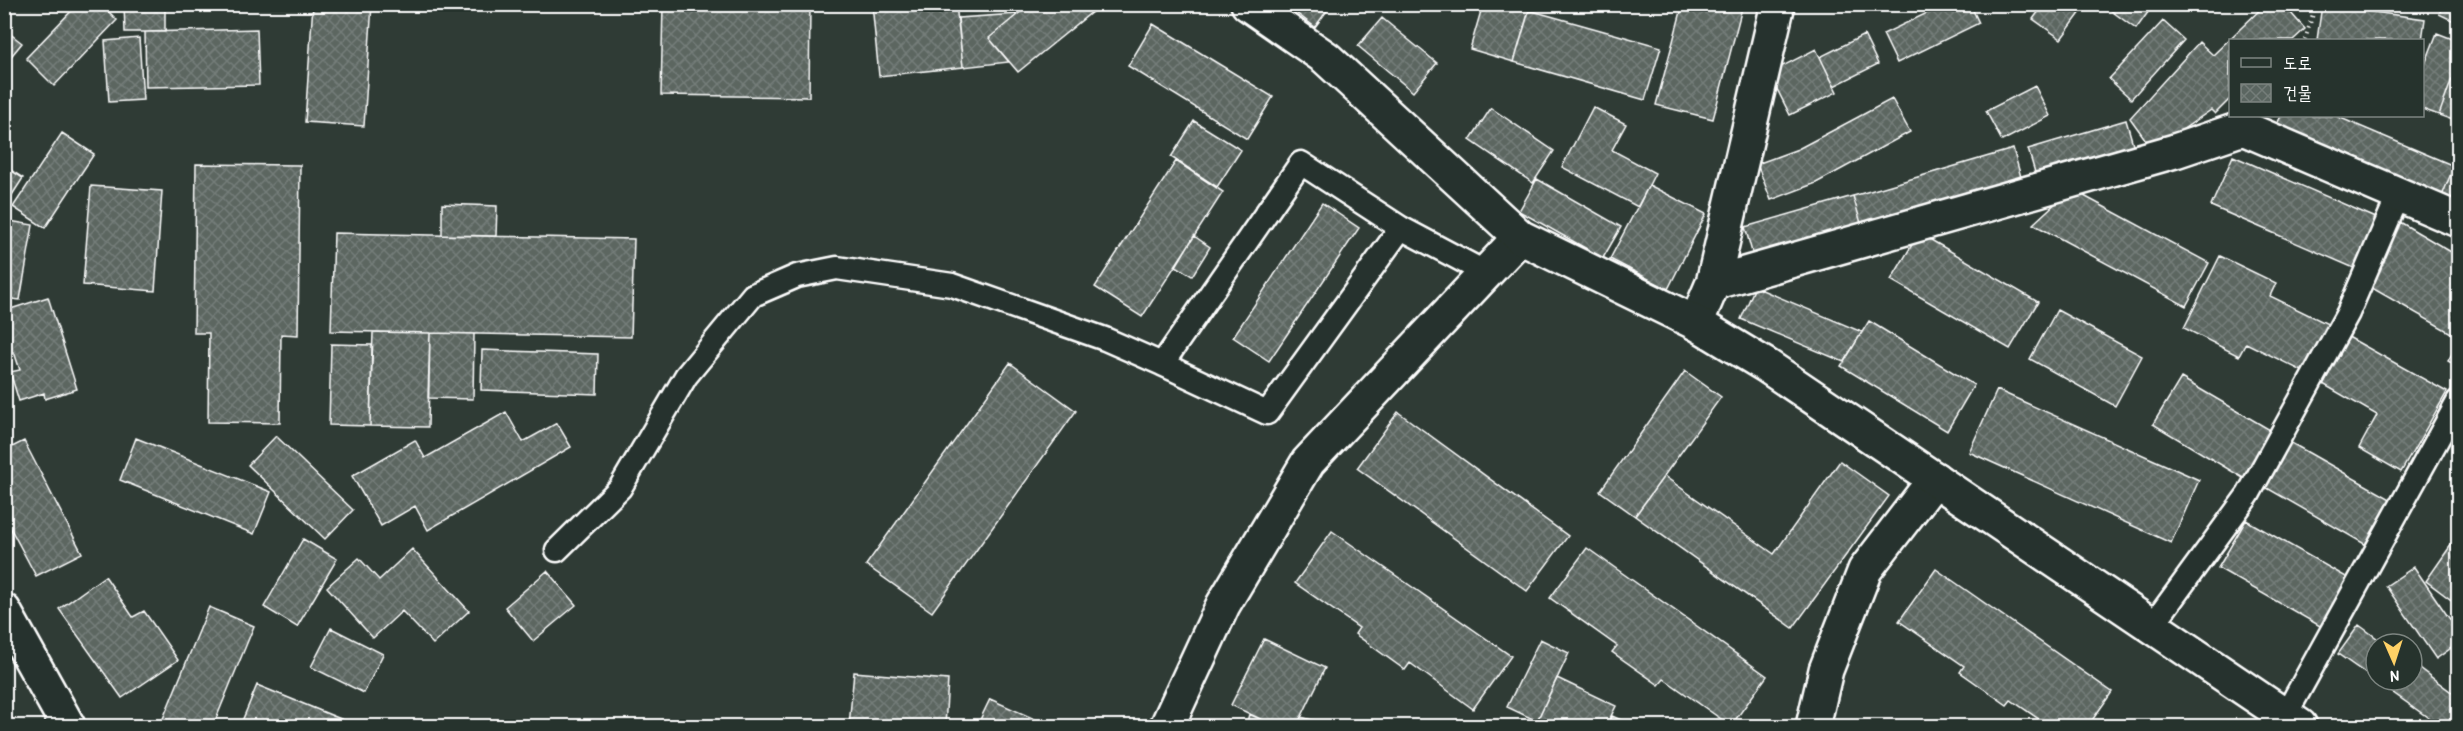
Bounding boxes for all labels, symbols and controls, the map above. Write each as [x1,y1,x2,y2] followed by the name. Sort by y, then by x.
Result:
[2229,39,2424,117] legend
[2283,50,2312,75] text: 도로
[2283,80,2312,105] text: 건물
[2364,632,2424,692] north arrow
[2389,666,2400,688] text: N

